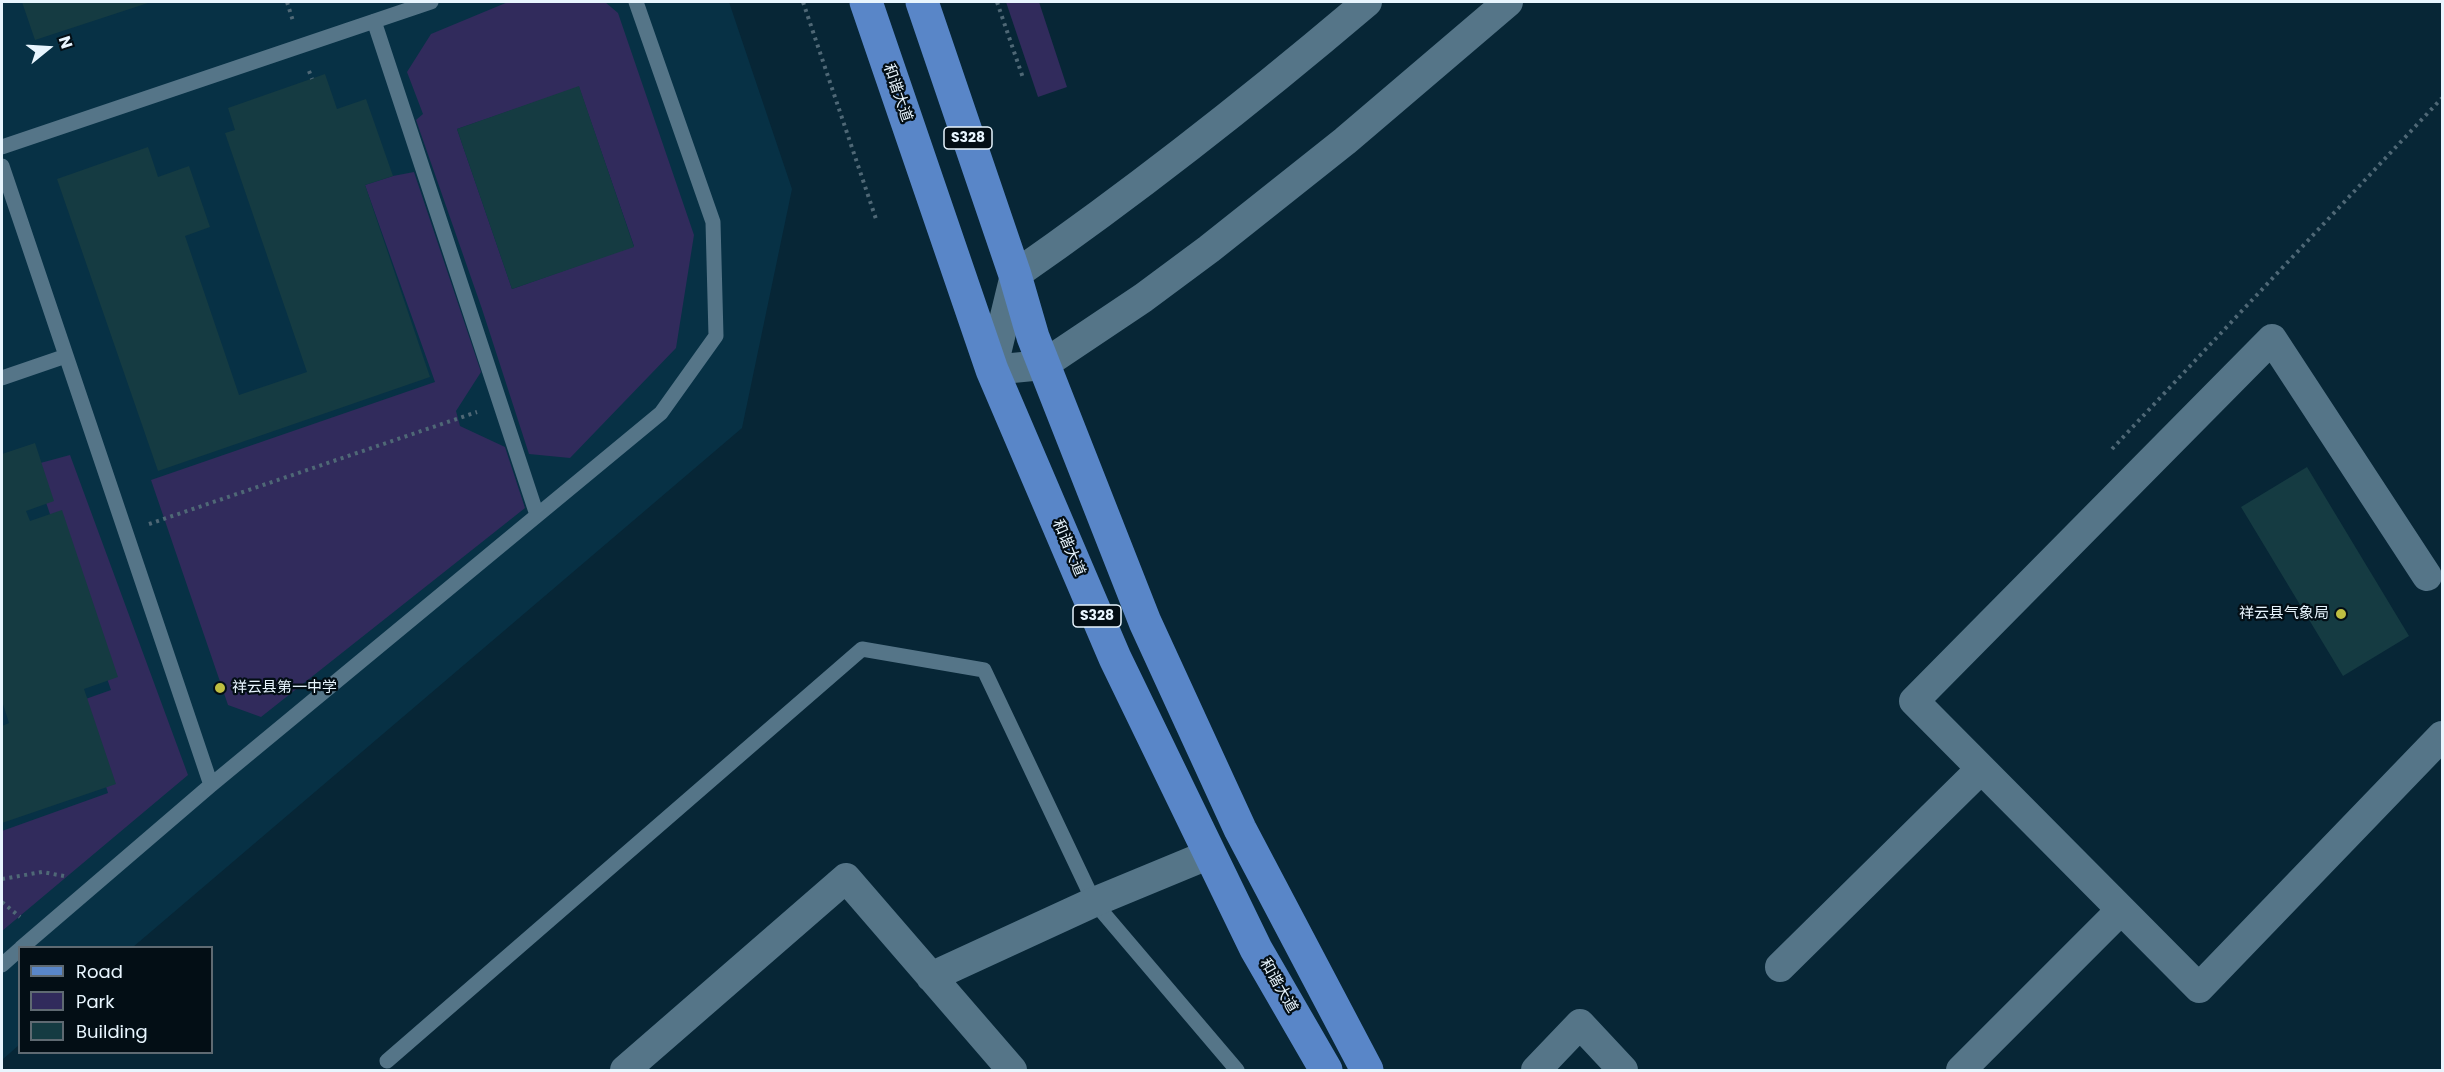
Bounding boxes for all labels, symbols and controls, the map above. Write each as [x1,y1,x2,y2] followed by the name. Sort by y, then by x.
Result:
[18,18,78,78] north arrow
[53,33,78,52] text: N
[879,62,915,124] street label: 和谐大道
[944,127,992,149] road number: S328
[1048,517,1088,579] street label: 和谐大道
[1073,605,1121,627] road number: S328
[2239,605,2329,623] place label: 祥云县气象局
[2334,607,2348,621] marker: 祥云县气象局
[232,679,337,697] place label: 祥云县第一中学
[213,681,227,695] marker: 祥云县第一中学
[18,946,213,1054] legend
[1255,956,1301,1016] street label: 和谐大道
[76,959,123,984] text: Road
[76,989,115,1014] text: Park
[76,1019,148,1044] text: Building

